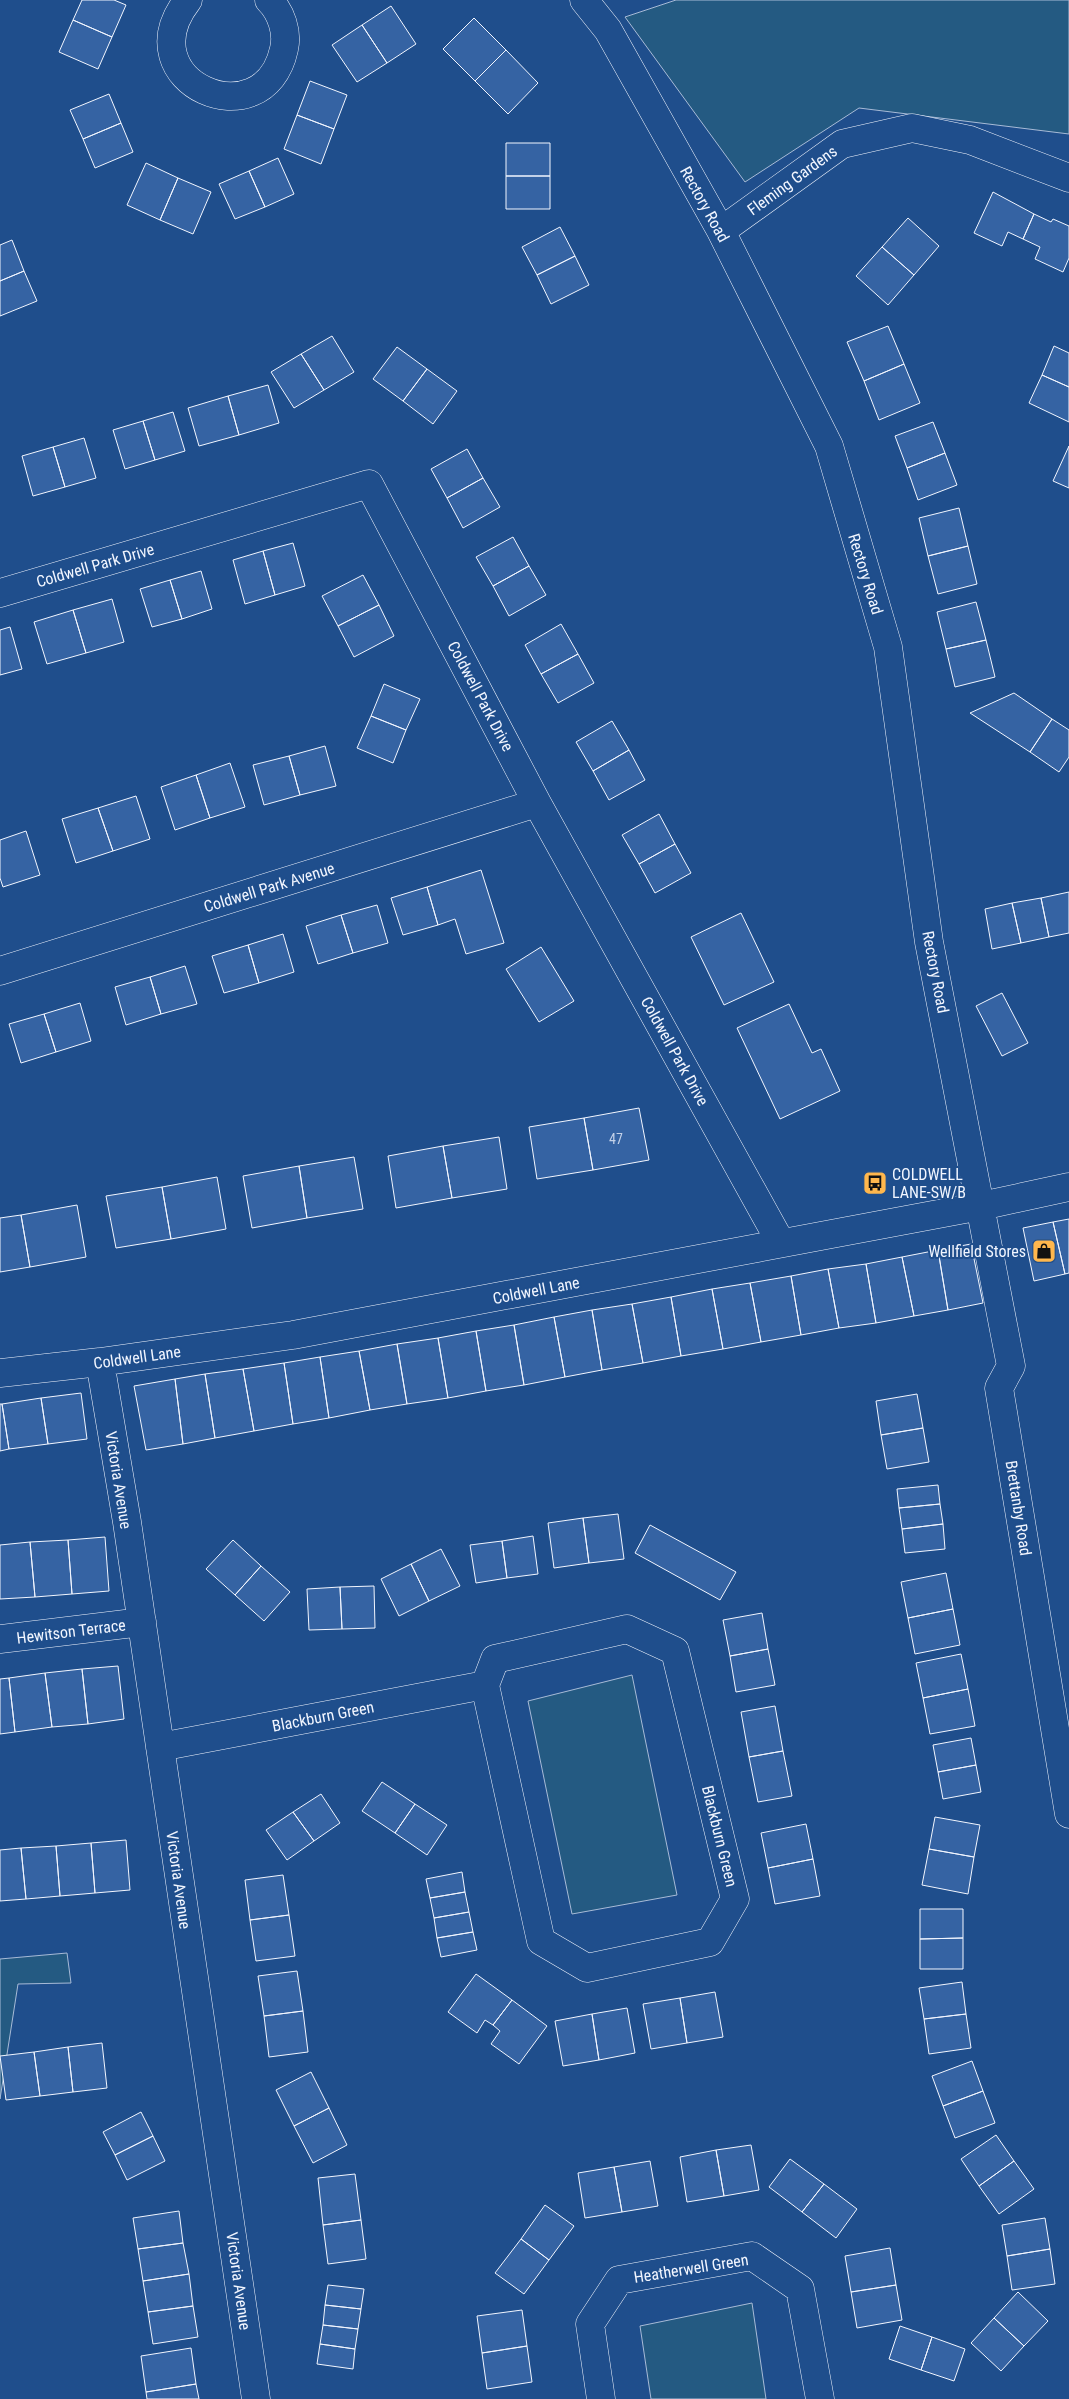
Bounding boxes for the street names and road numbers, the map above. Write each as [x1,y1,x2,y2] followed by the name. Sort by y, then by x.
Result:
[744,141,841,219] street label: Fleming Gardens
[676,163,733,245] street label: Rectory Road
[844,531,887,617] street label: Rectory Road
[34,540,156,591] street label: Coldwell Park Drive
[444,638,518,754] street label: Coldwell Park Drive
[201,859,337,916] street label: Coldwell Park Avenue
[918,929,953,1015] street label: Rectory Road
[637,993,712,1109] street label: Coldwell Park Drive
[491,1273,581,1308] street label: Coldwell Lane
[92,1342,182,1373] street label: Coldwell Lane
[101,1430,136,1530] street label: Victoria Avenue
[1002,1459,1035,1557] street label: Brettanby Road
[15,1615,127,1648] street label: Hewitson Terrace
[270,1697,376,1736] street label: Blackburn Green
[698,1784,741,1889] street label: Blackburn Green
[162,1830,195,1930] street label: Victoria Avenue
[222,2231,255,2331] street label: Victoria Avenue
[632,2250,750,2287] street label: Heatherwell Green

